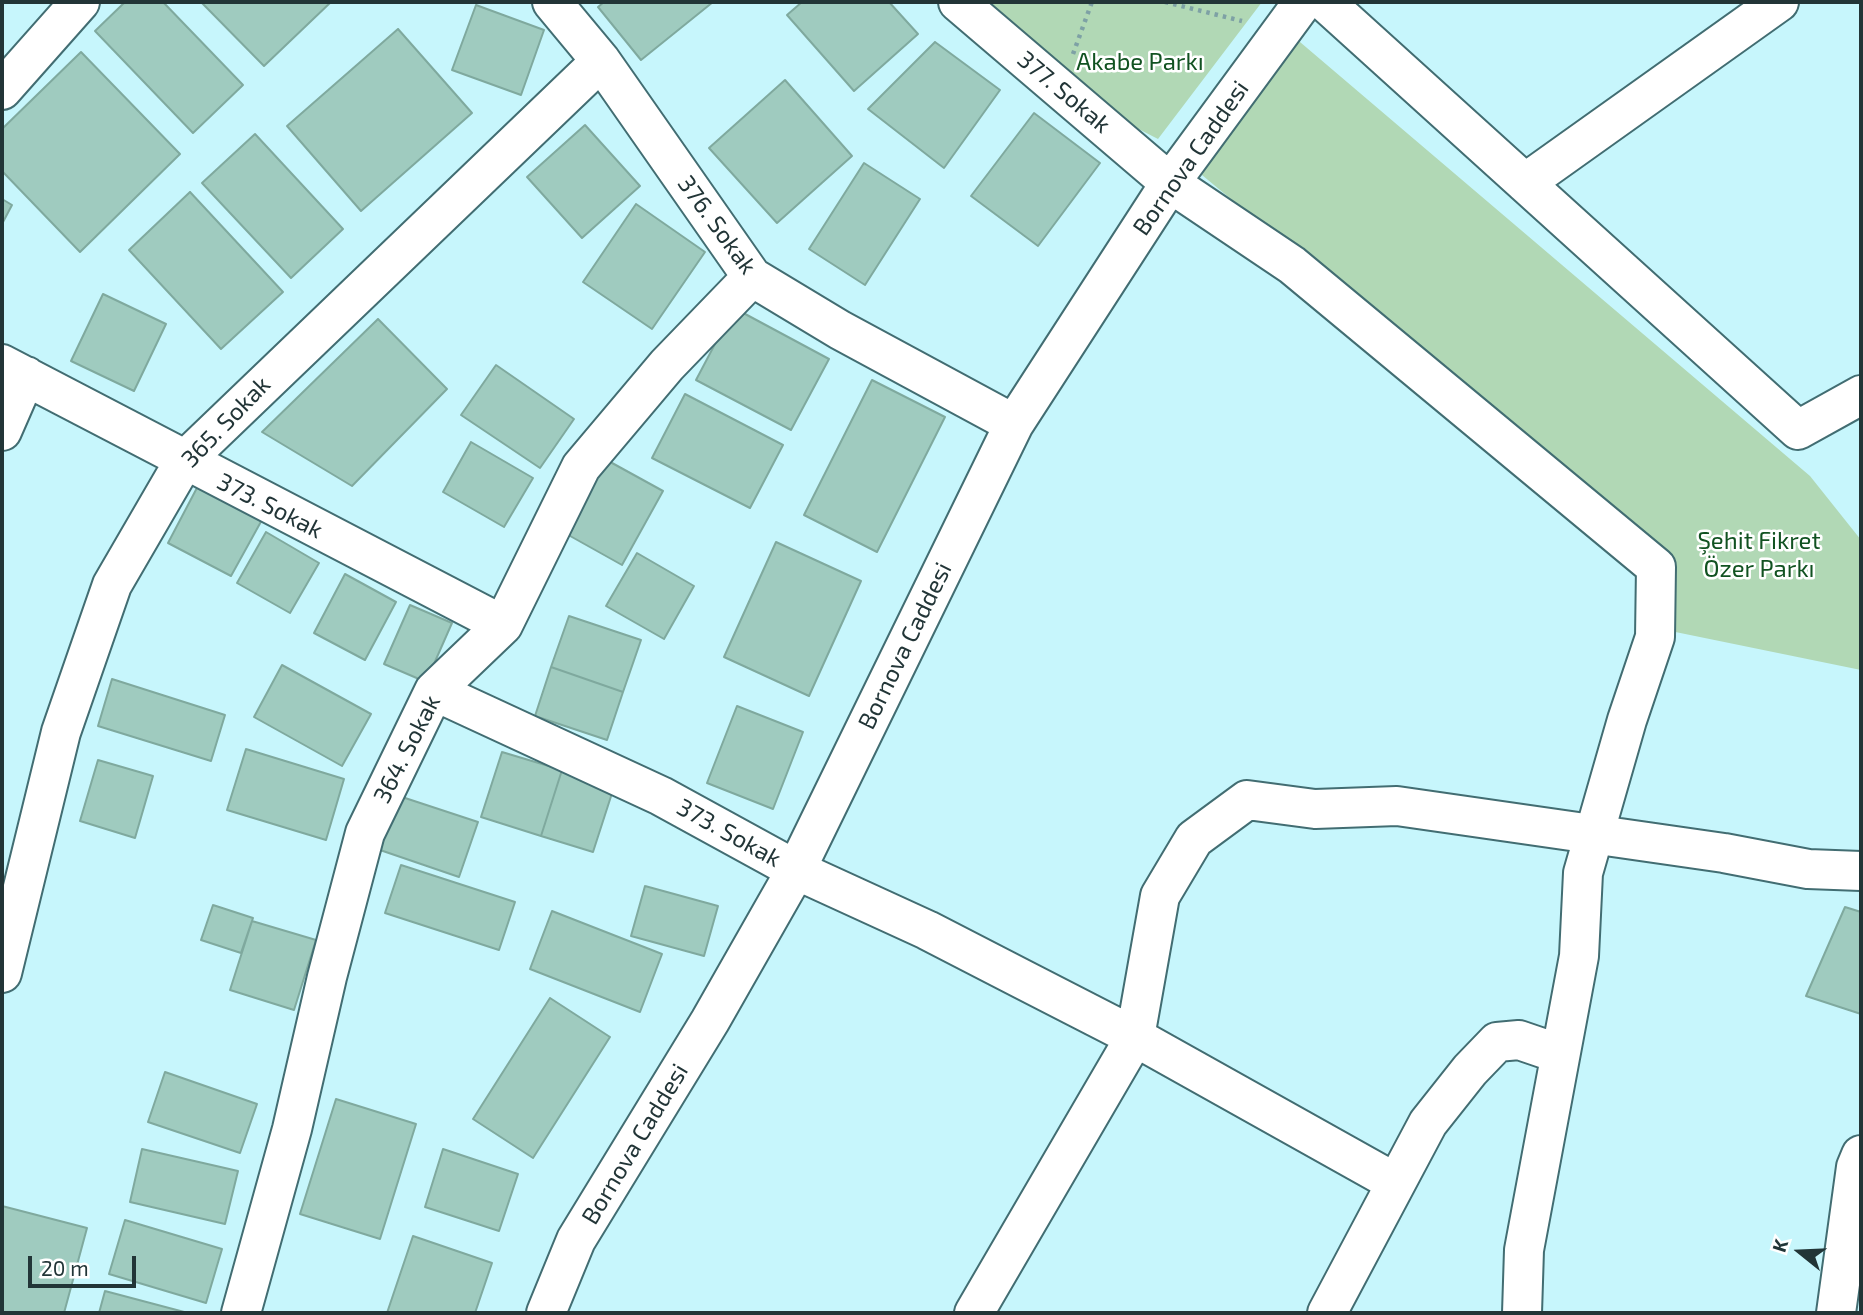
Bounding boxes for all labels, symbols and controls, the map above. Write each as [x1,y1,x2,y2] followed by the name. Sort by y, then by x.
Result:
[1012,45,1116,139] street label: 377. Sokak
[1076,48,1204,76] park label: Akabe Parkı
[1127,75,1255,241] street label: Bornova Caddesi
[672,170,762,280] street label: 376. Sokak
[176,370,276,474] street label: 365. Sokak
[212,467,328,545] street label: 373. Sokak
[1697,527,1821,583] park label: Şehit Fikret Özer Parkı
[852,558,958,734] street label: Bornova Caddesi
[368,690,446,808] street label: 364. Sokak
[672,793,786,873] street label: 373. Sokak
[576,1059,694,1229] street label: Bornova Caddesi
[1765,1217,1835,1287] north arrow
[1767,1236,1792,1255] text: K
[32,1242,140,1286] scale bar
[41,1255,89,1280] text: 20 m

